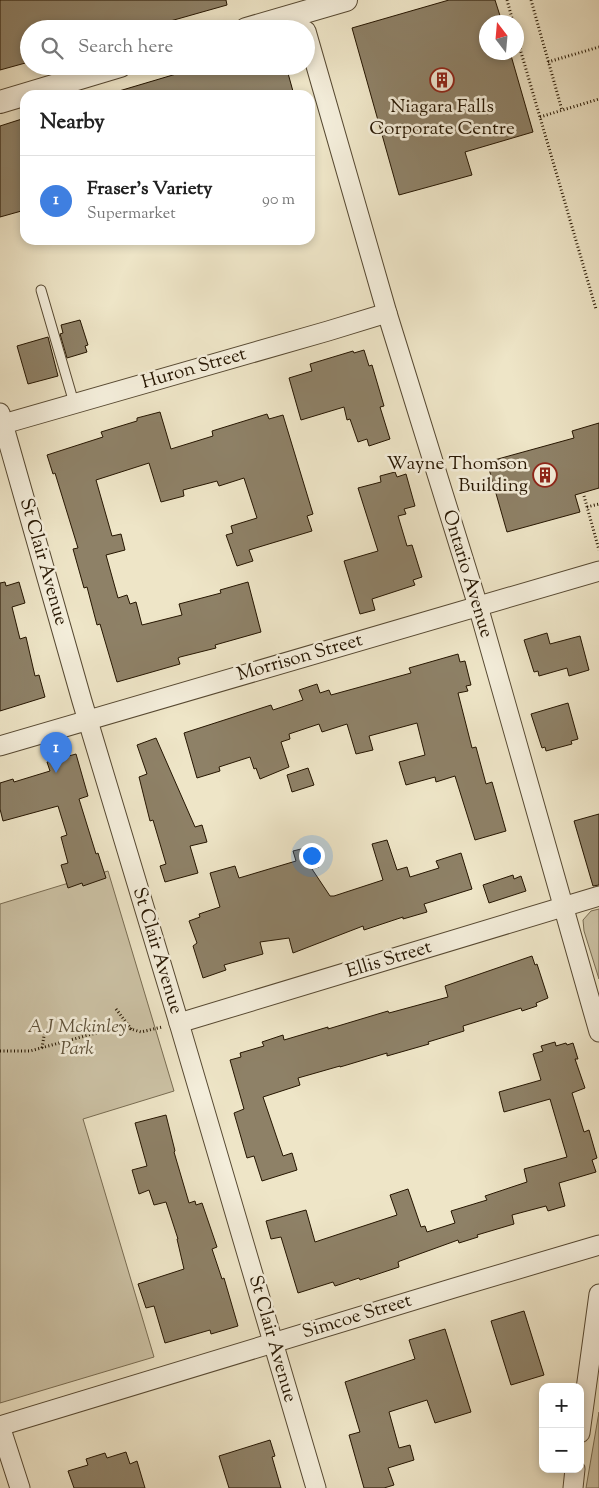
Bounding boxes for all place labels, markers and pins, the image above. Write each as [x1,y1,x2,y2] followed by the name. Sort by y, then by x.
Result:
[429,67,455,93] building icon: Niagara Falls Corporate Centre
[369,94,515,143] place label: Niagara Falls Corporate Centre
[387,451,528,500] place label: Wayne Thomson Building
[532,462,558,488] building icon: Wayne Thomson Building
[40,732,72,773] pin: 1

